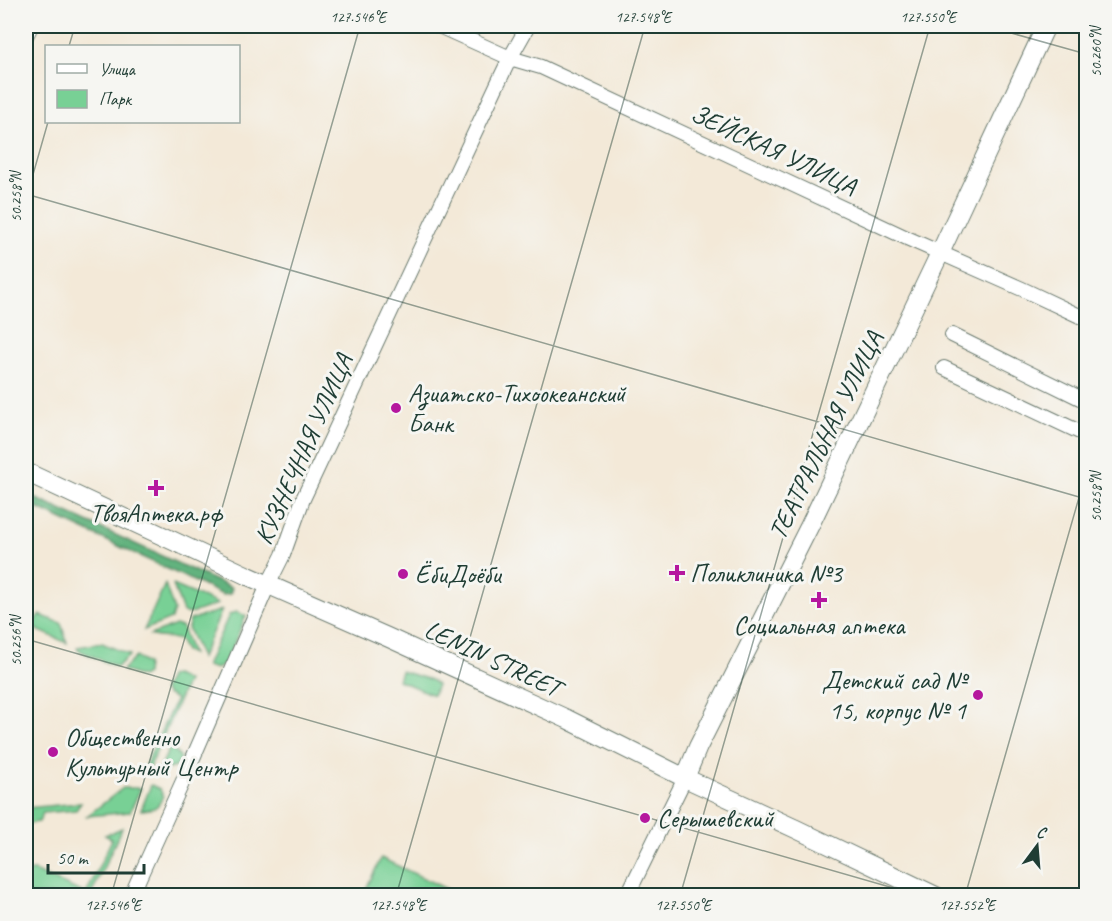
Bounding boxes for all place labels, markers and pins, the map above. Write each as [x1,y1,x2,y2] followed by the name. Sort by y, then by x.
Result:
[408,377,628,440] place label: Азиатско-Тихоокеанский Банк
[389,401,403,415] marker: Азиатско-Тихоокеанский Банк
[149,481,163,495] marker: ТвояАптека.рф
[90,497,224,530] place label: ТвояАптека.рф
[690,557,844,590] place label: Поликлиника №3
[415,558,502,591] place label: ЁбиДоёби
[668,564,686,582] marker: Поликлиника №3
[396,567,410,581] marker: ЁбиДоёби
[812,593,826,607] marker: Социальная аптека
[734,609,906,642] place label: Социальная аптека
[822,664,970,727] place label: Детский сад № 15, корпус № 1
[971,688,985,702] marker: Детский сад № 15, корпус № 1
[65,721,240,784] place label: Общественно Культурный Центр
[46,745,60,759] marker: Общественно Культурный Центр
[657,802,776,835] place label: Серышевский
[638,811,652,825] marker: Серышевский

